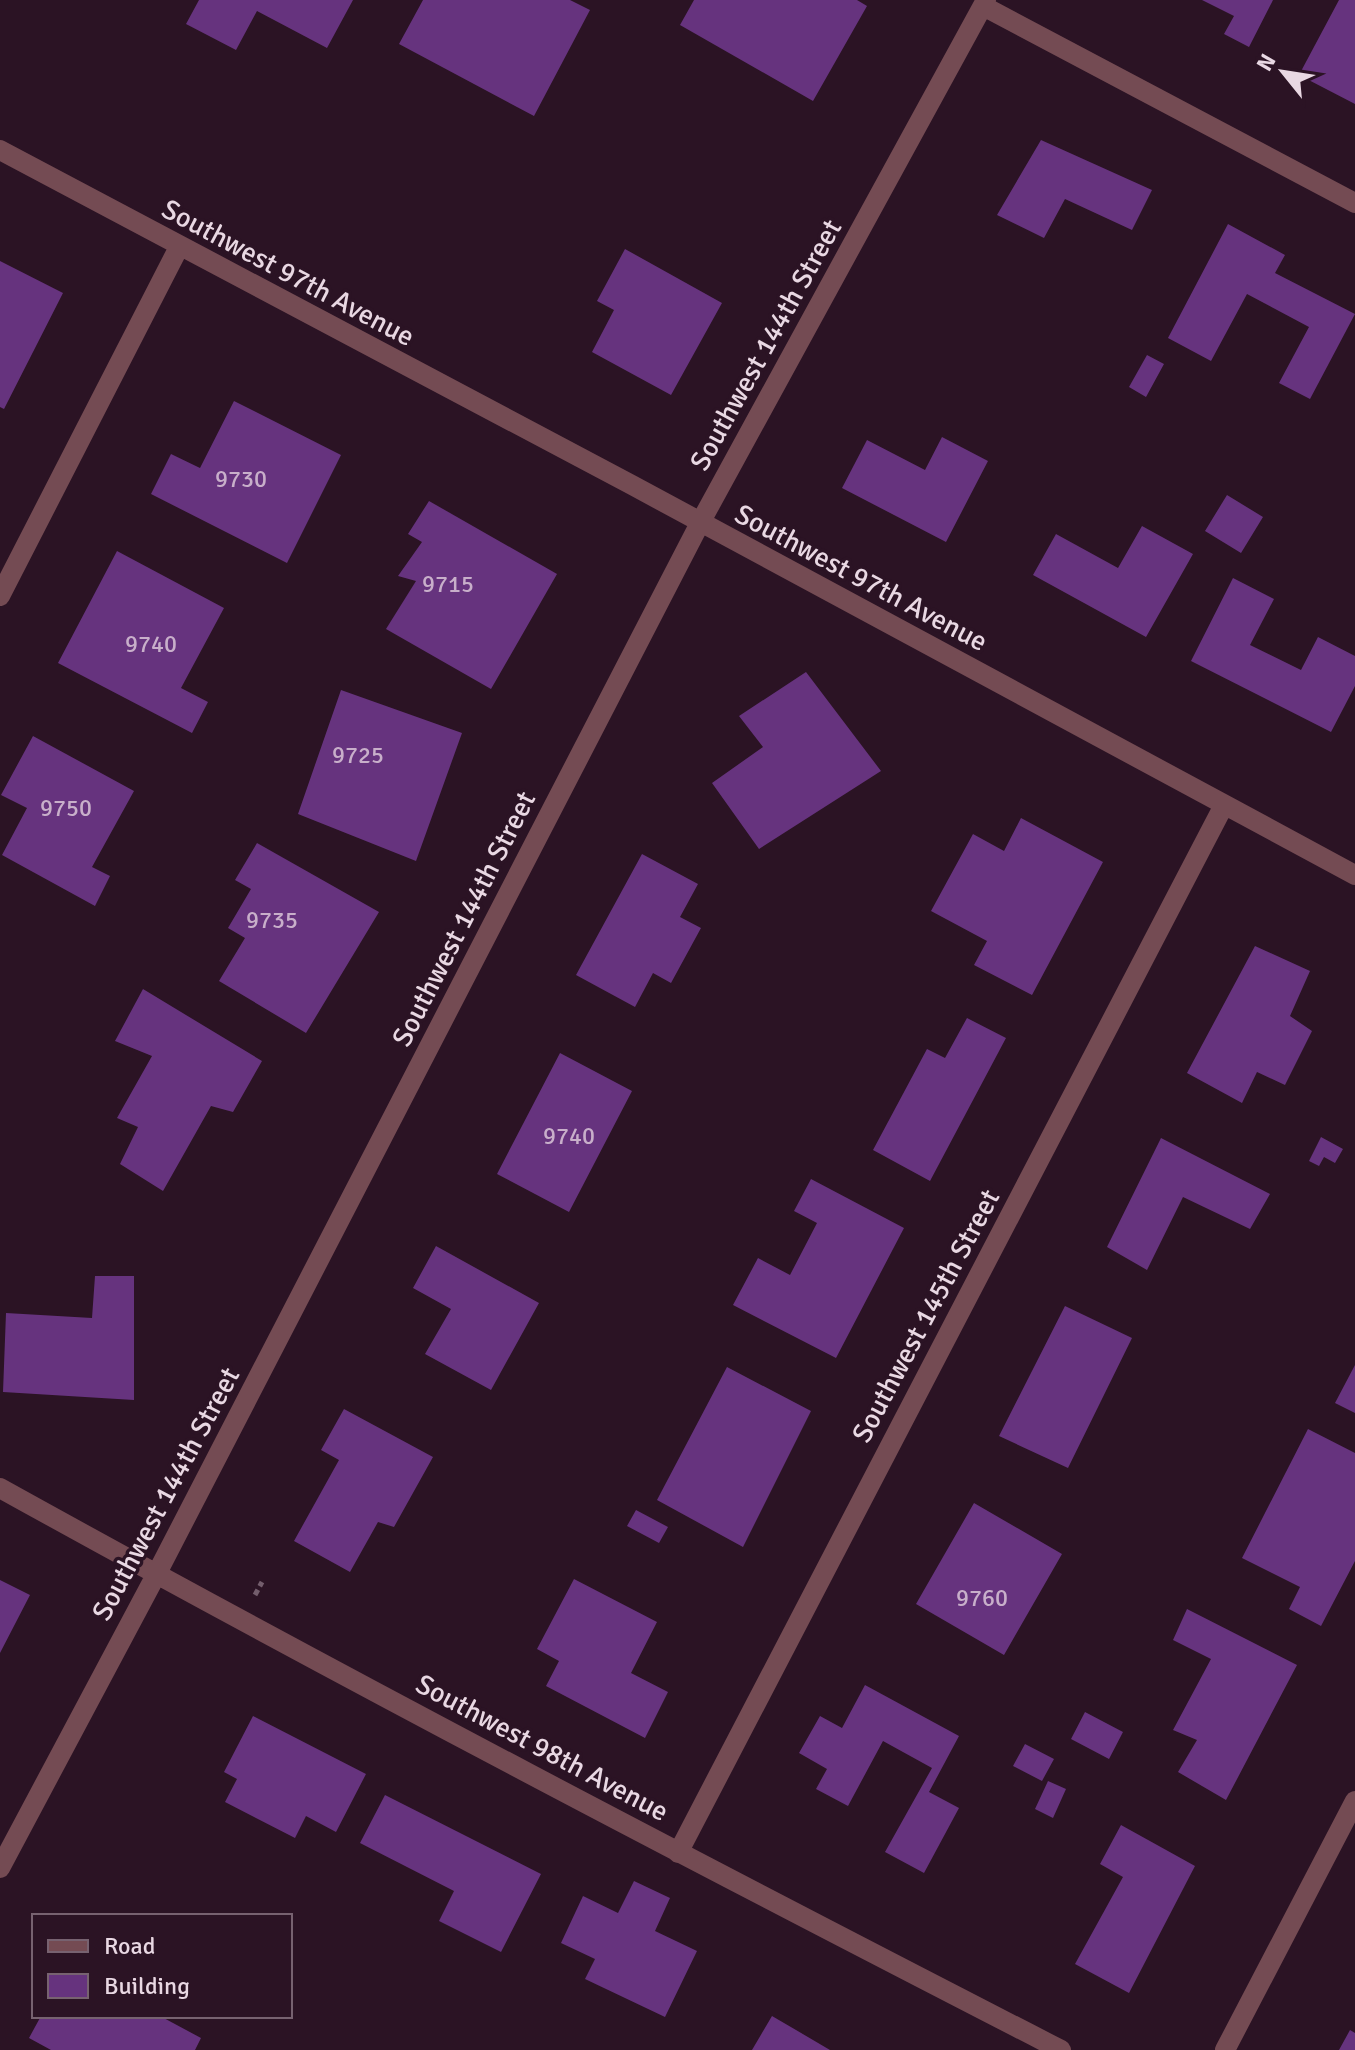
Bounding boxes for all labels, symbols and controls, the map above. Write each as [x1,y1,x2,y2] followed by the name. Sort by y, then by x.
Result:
[1243,32,1323,112] north arrow
[1251,49,1282,76] text: N
[156,192,420,354] street label: Southwest 97th Avenue
[683,213,849,476] street label: Southwest 144th Street
[215,464,267,494] house number: 9730
[729,497,993,659] street label: Southwest 97th Avenue
[422,569,474,599] house number: 9715
[125,629,177,659] house number: 9740
[332,740,384,770] house number: 9725
[385,786,543,1052] street label: Southwest 144th Street
[40,793,92,823] house number: 9750
[246,905,298,935] house number: 9735
[543,1121,595,1151] house number: 9740
[845,1184,1007,1448] street label: Southwest 145th Street
[85,1362,247,1626] street label: Southwest 144th Street
[956,1583,1008,1613] house number: 9760
[410,1667,674,1829] street label: Southwest 98th Avenue
[32,1914,292,2018] legend
[104,1931,155,1961] text: Road
[104,1971,190,2001] text: Building

